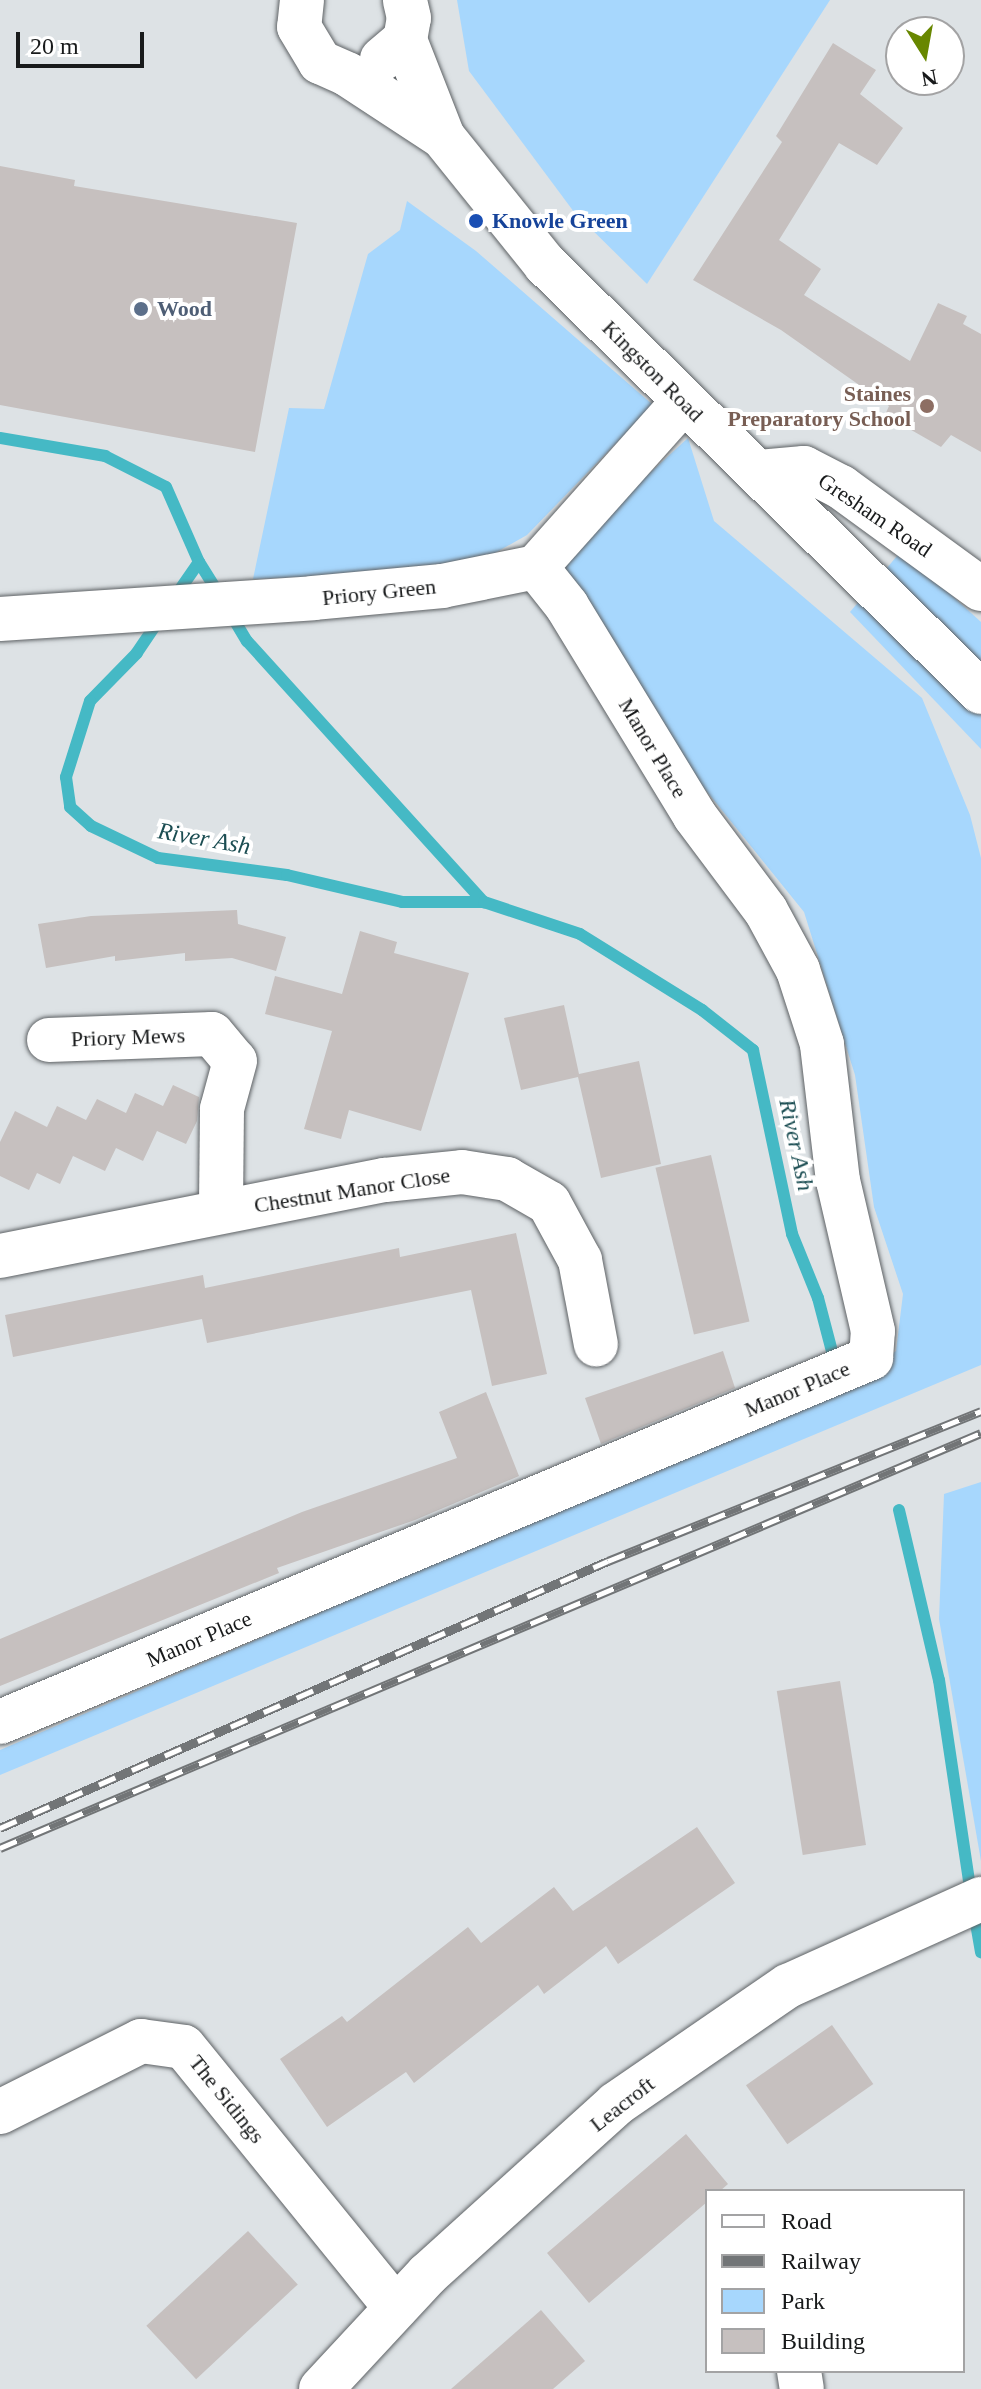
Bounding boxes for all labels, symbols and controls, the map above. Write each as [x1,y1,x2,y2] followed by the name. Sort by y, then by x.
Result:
[20,16,148,66] scale bar
[885,16,965,96] north arrow
[30,33,79,59] text: 20 m
[919,64,939,92] text: N
[492,208,628,234] place label: Knowle Green
[467,212,485,230] marker: Knowle Green
[157,296,212,322] place label: Wood
[132,300,150,318] marker: Wood
[597,315,709,427] street label: Kingston Road
[727,380,911,432] place label: Staines Preparatory School
[918,397,936,415] marker: Staines Preparatory School
[813,467,937,563] street label: Gresham Road
[321,573,437,611] street label: Priory Green
[613,693,693,803] street label: Manor Place
[155,817,253,861] water label: River Ash
[70,1022,186,1052] street label: Priory Mews
[772,1096,820,1194] water label: River Ash
[252,1161,452,1219] street label: Chestnut Manor Close
[740,1355,854,1423] street label: Manor Place
[142,1605,256,1673] street label: Manor Place
[183,2050,271,2148] street label: The Sidings
[585,2071,659,2137] street label: Leacroft
[705,2189,965,2373] legend
[781,2208,832,2234] text: Road
[781,2248,861,2274] text: Railway
[781,2288,825,2314] text: Park
[781,2328,865,2354] text: Building

